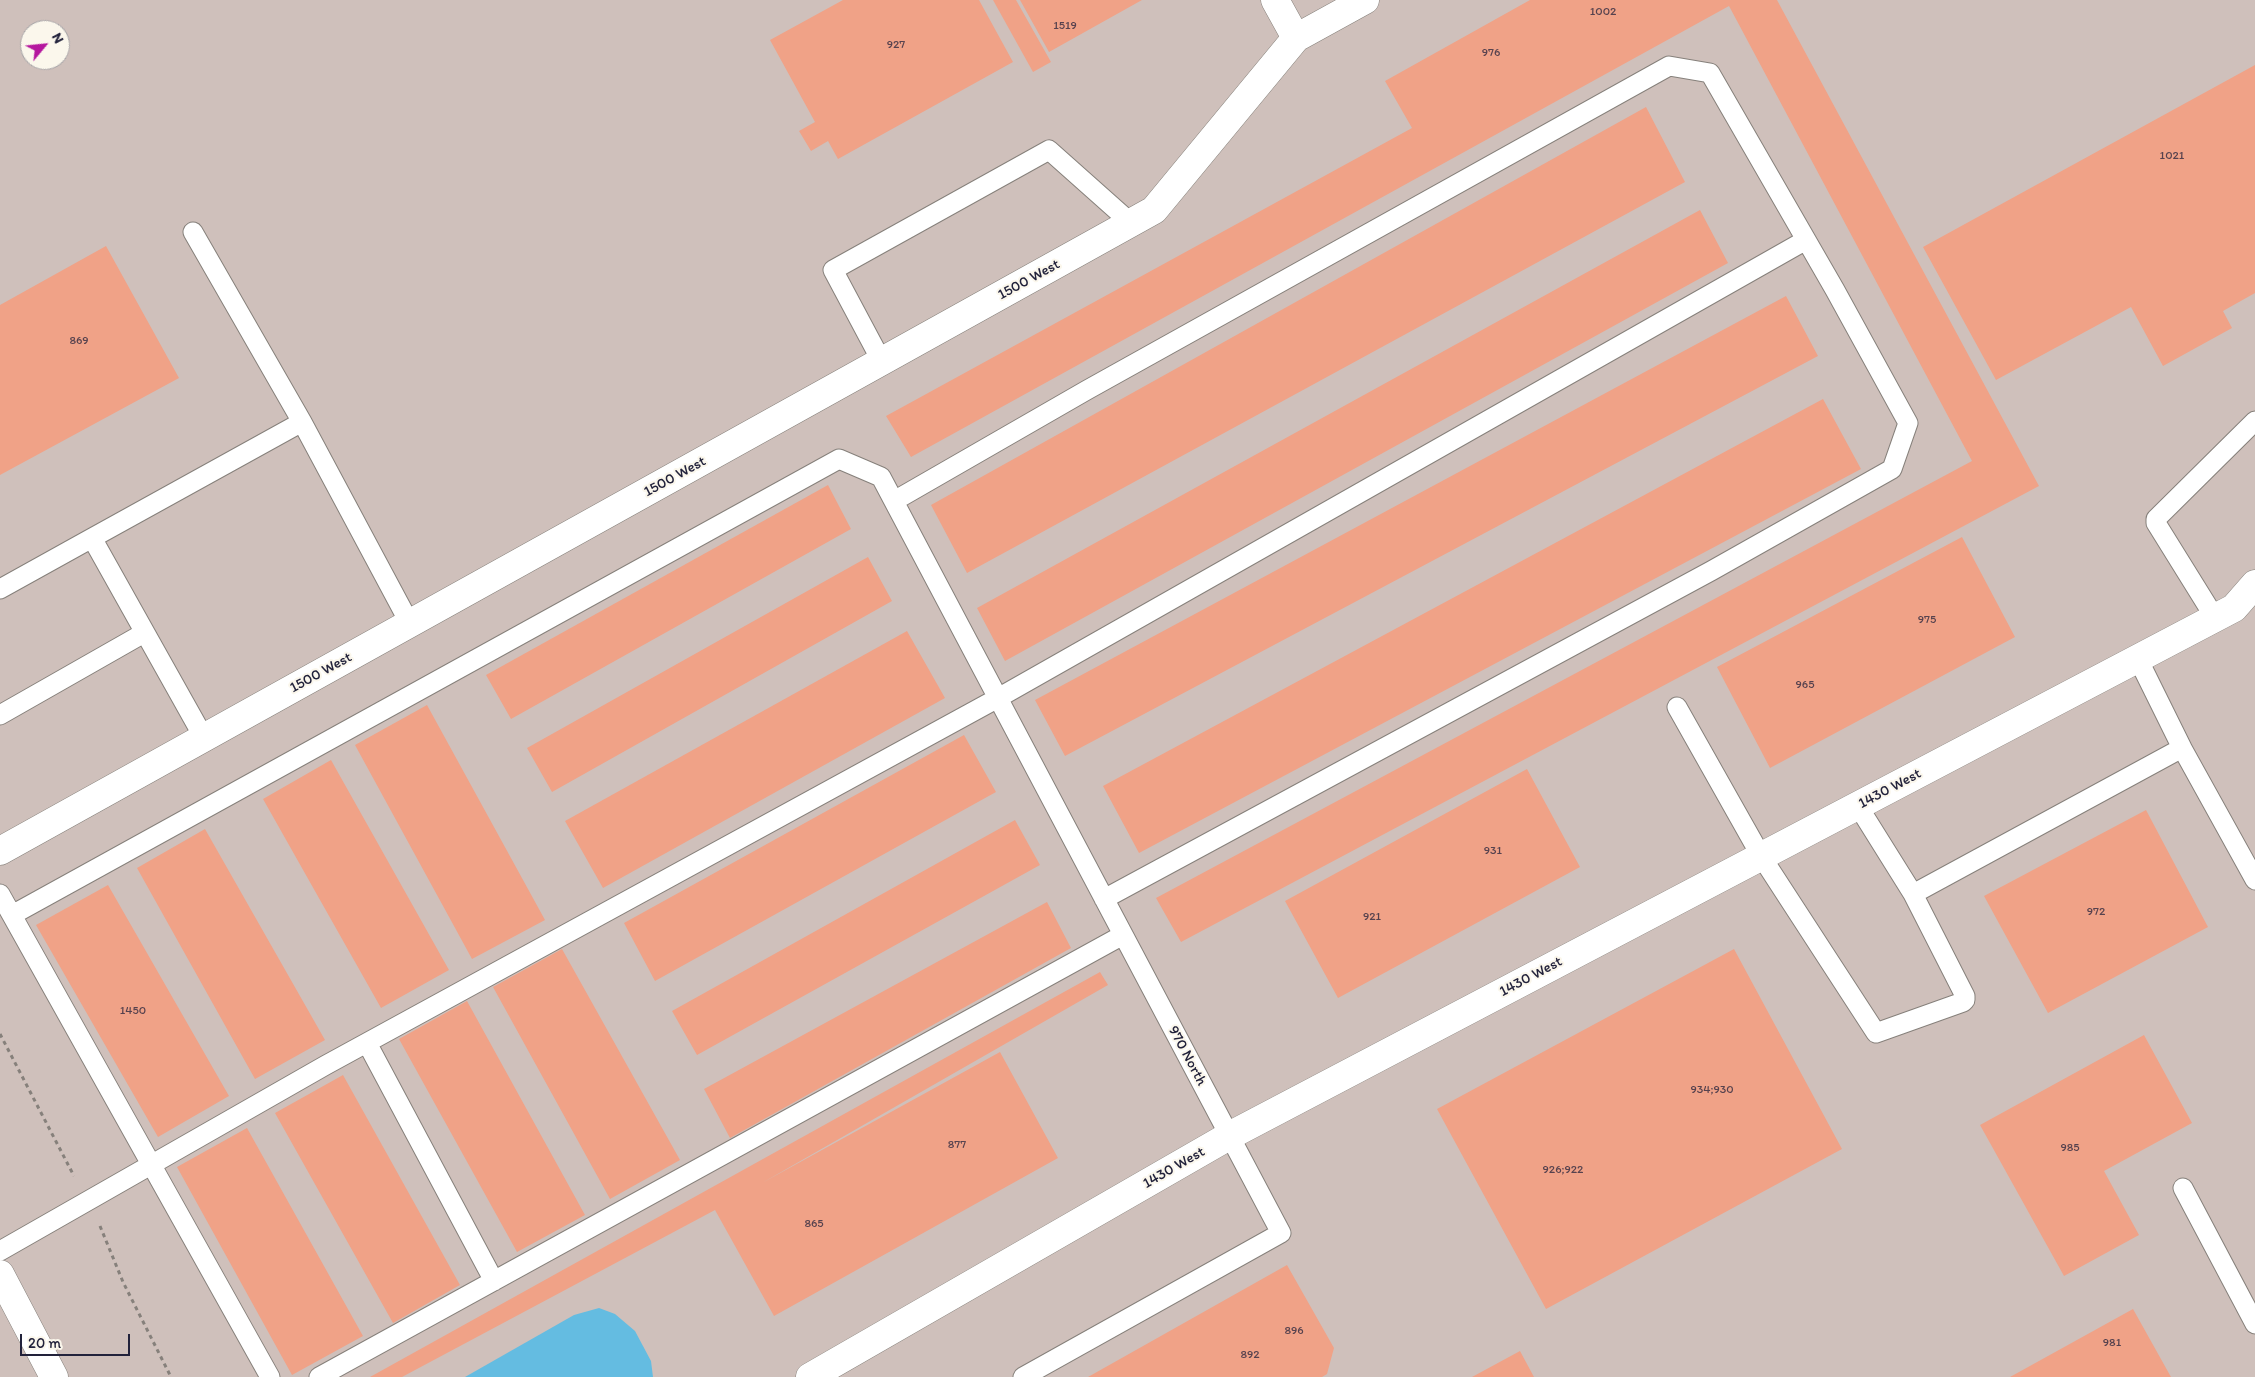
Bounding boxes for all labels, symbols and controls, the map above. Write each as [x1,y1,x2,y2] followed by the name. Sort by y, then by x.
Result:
[1590,5,1616,19] house number: 1002
[1053,19,1077,33] house number: 1519
[20,20,70,70] north arrow
[48,30,68,46] text: N
[887,38,905,52] house number: 927
[1482,46,1500,60] house number: 976
[2160,149,2184,163] house number: 1021
[995,256,1063,304] street label: 1500 West
[69,334,89,348] house number: 869
[641,453,709,501] street label: 1500 West
[1918,613,1936,627] house number: 975
[287,649,355,697] street label: 1500 West
[1796,678,1814,692] house number: 965
[1856,765,1924,813] street label: 1430 West
[1484,844,1502,858] house number: 931
[2087,905,2105,919] house number: 972
[1363,910,1381,924] house number: 921
[1497,953,1565,1001] street label: 1430 West
[120,1004,146,1018] house number: 1450
[1164,1023,1210,1089] street label: 970 North
[1690,1083,1734,1097] house number: 934;930
[948,1138,966,1152] house number: 877
[2060,1141,2080,1155] house number: 985
[1140,1143,1208,1193] street label: 1430 West
[1543,1163,1583,1177] house number: 926;922
[804,1217,824,1231] house number: 865
[22,1324,132,1356] scale bar
[1284,1324,1304,1338] house number: 896
[28,1334,61,1352] text: 20 m
[2103,1336,2121,1350] house number: 981
[1240,1348,1260,1362] house number: 892

